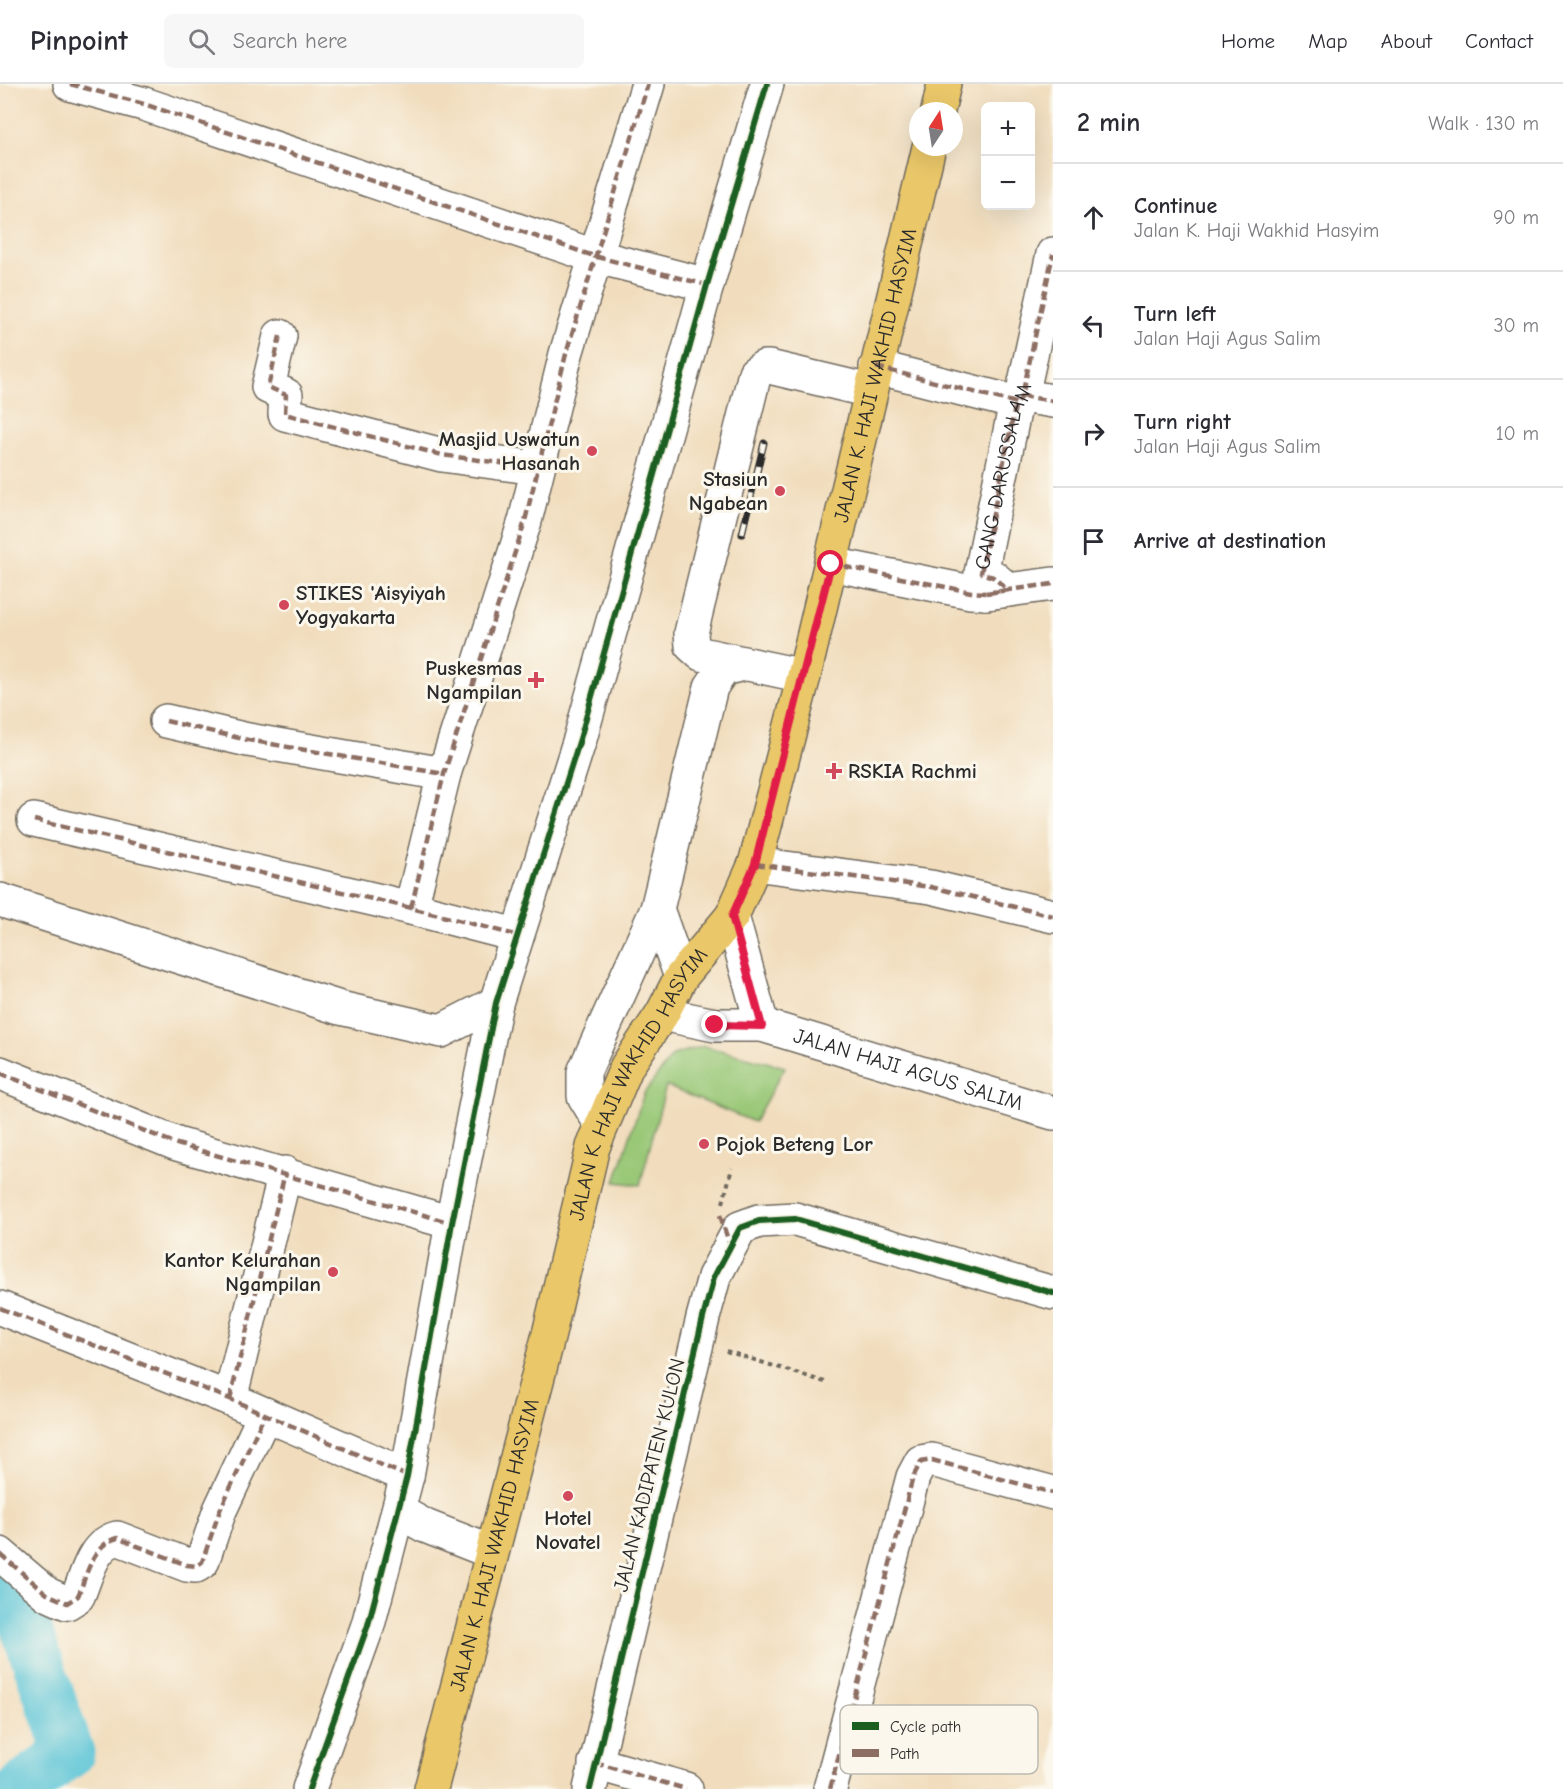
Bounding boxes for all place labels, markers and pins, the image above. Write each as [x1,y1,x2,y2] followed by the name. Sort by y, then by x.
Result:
[439,427,580,475] place label: Masjid Uswatun Hasanah
[585,444,599,458] marker: Masjid Uswatun Hasanah
[689,467,768,515] place label: Stasiun Ngabean
[773,484,787,498] marker: Stasiun Ngabean
[296,581,446,629] place label: STIKES 'Aisyiyah Yogyakarta
[277,598,291,612] marker: STIKES 'Aisyiyah Yogyakarta
[425,656,522,704] place label: Puskesmas Ngampilan
[527,671,545,689] marker: Puskesmas Ngampilan
[848,759,977,783] place label: RSKIA Rachmi
[825,762,843,780] marker: RSKIA Rachmi
[716,1132,873,1156] place label: Pojok Beteng Lor
[697,1137,711,1151] marker: Pojok Beteng Lor
[164,1248,321,1296] place label: Kantor Kelurahan Ngampilan
[326,1265,340,1279] marker: Kantor Kelurahan Ngampilan
[561,1489,575,1503] marker: Hotel Novatel
[535,1506,601,1554] place label: Hotel Novatel

